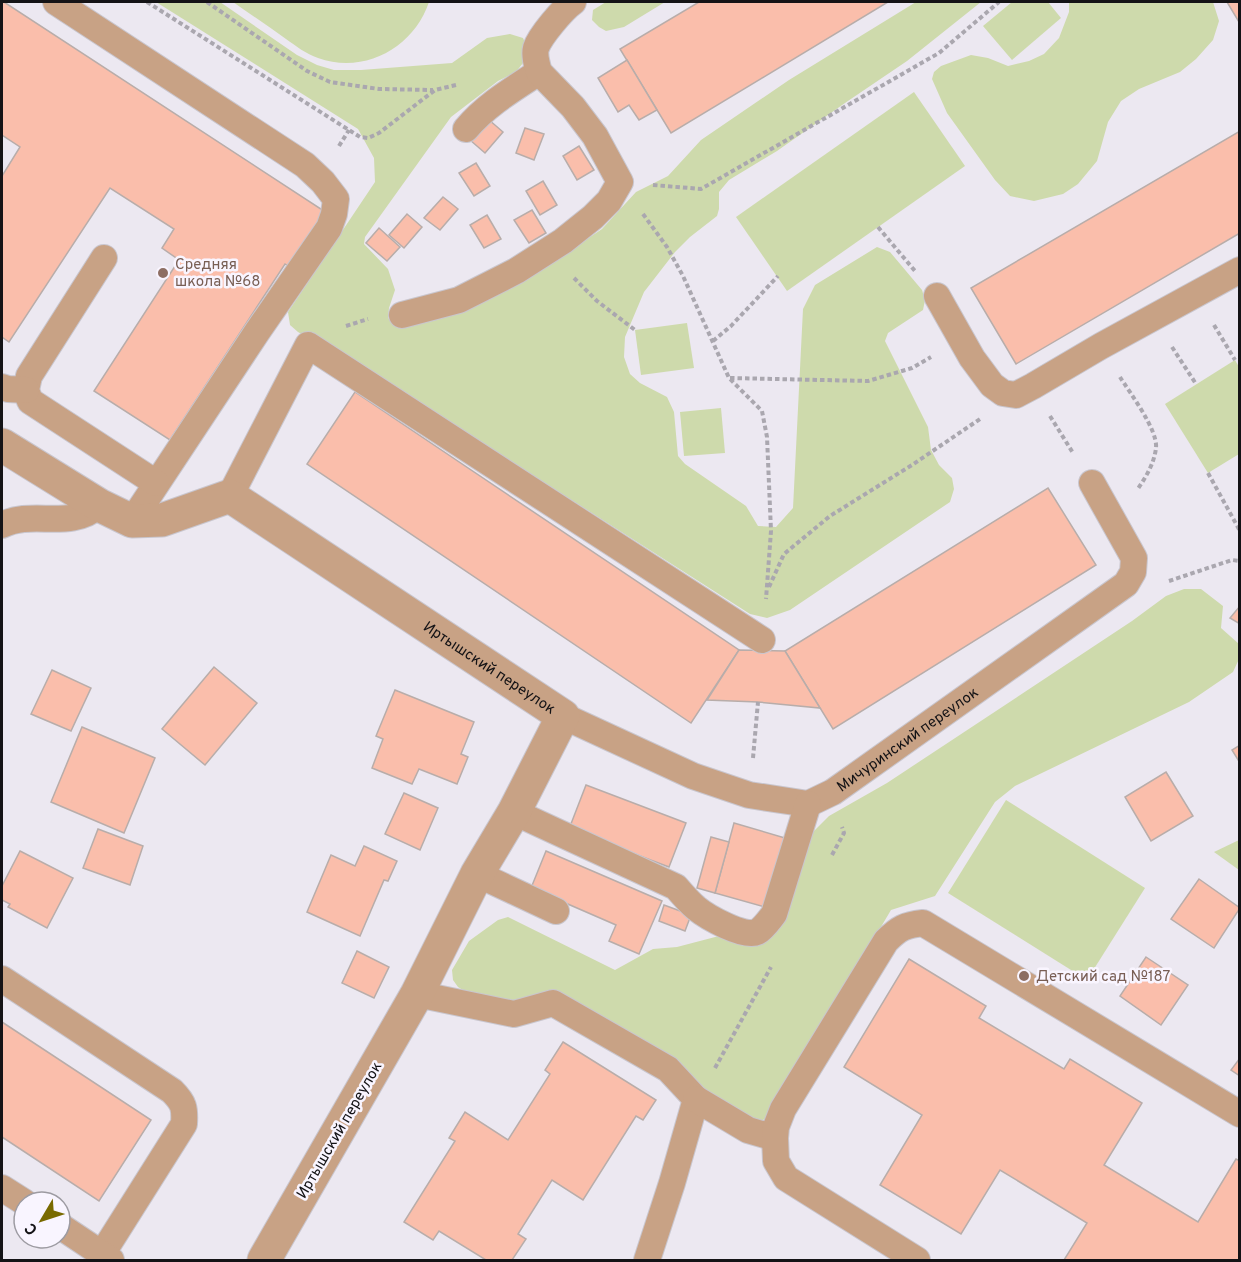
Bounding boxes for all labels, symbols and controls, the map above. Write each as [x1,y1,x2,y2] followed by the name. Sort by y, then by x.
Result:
[175,256,260,292] place label: Средняя школа №68
[156,266,170,280] marker: Средняя школа №68
[419,618,559,719] street label: Иртышский переулок
[834,684,983,797] street label: Мичуринский переулок
[1036,968,1171,987] place label: Детский сад №187
[1017,969,1031,983] marker: Детский сад №187
[293,1059,387,1203] street label: Иртышский переулок
[12,1190,72,1250] north arrow
[21,1218,43,1238] text: С

